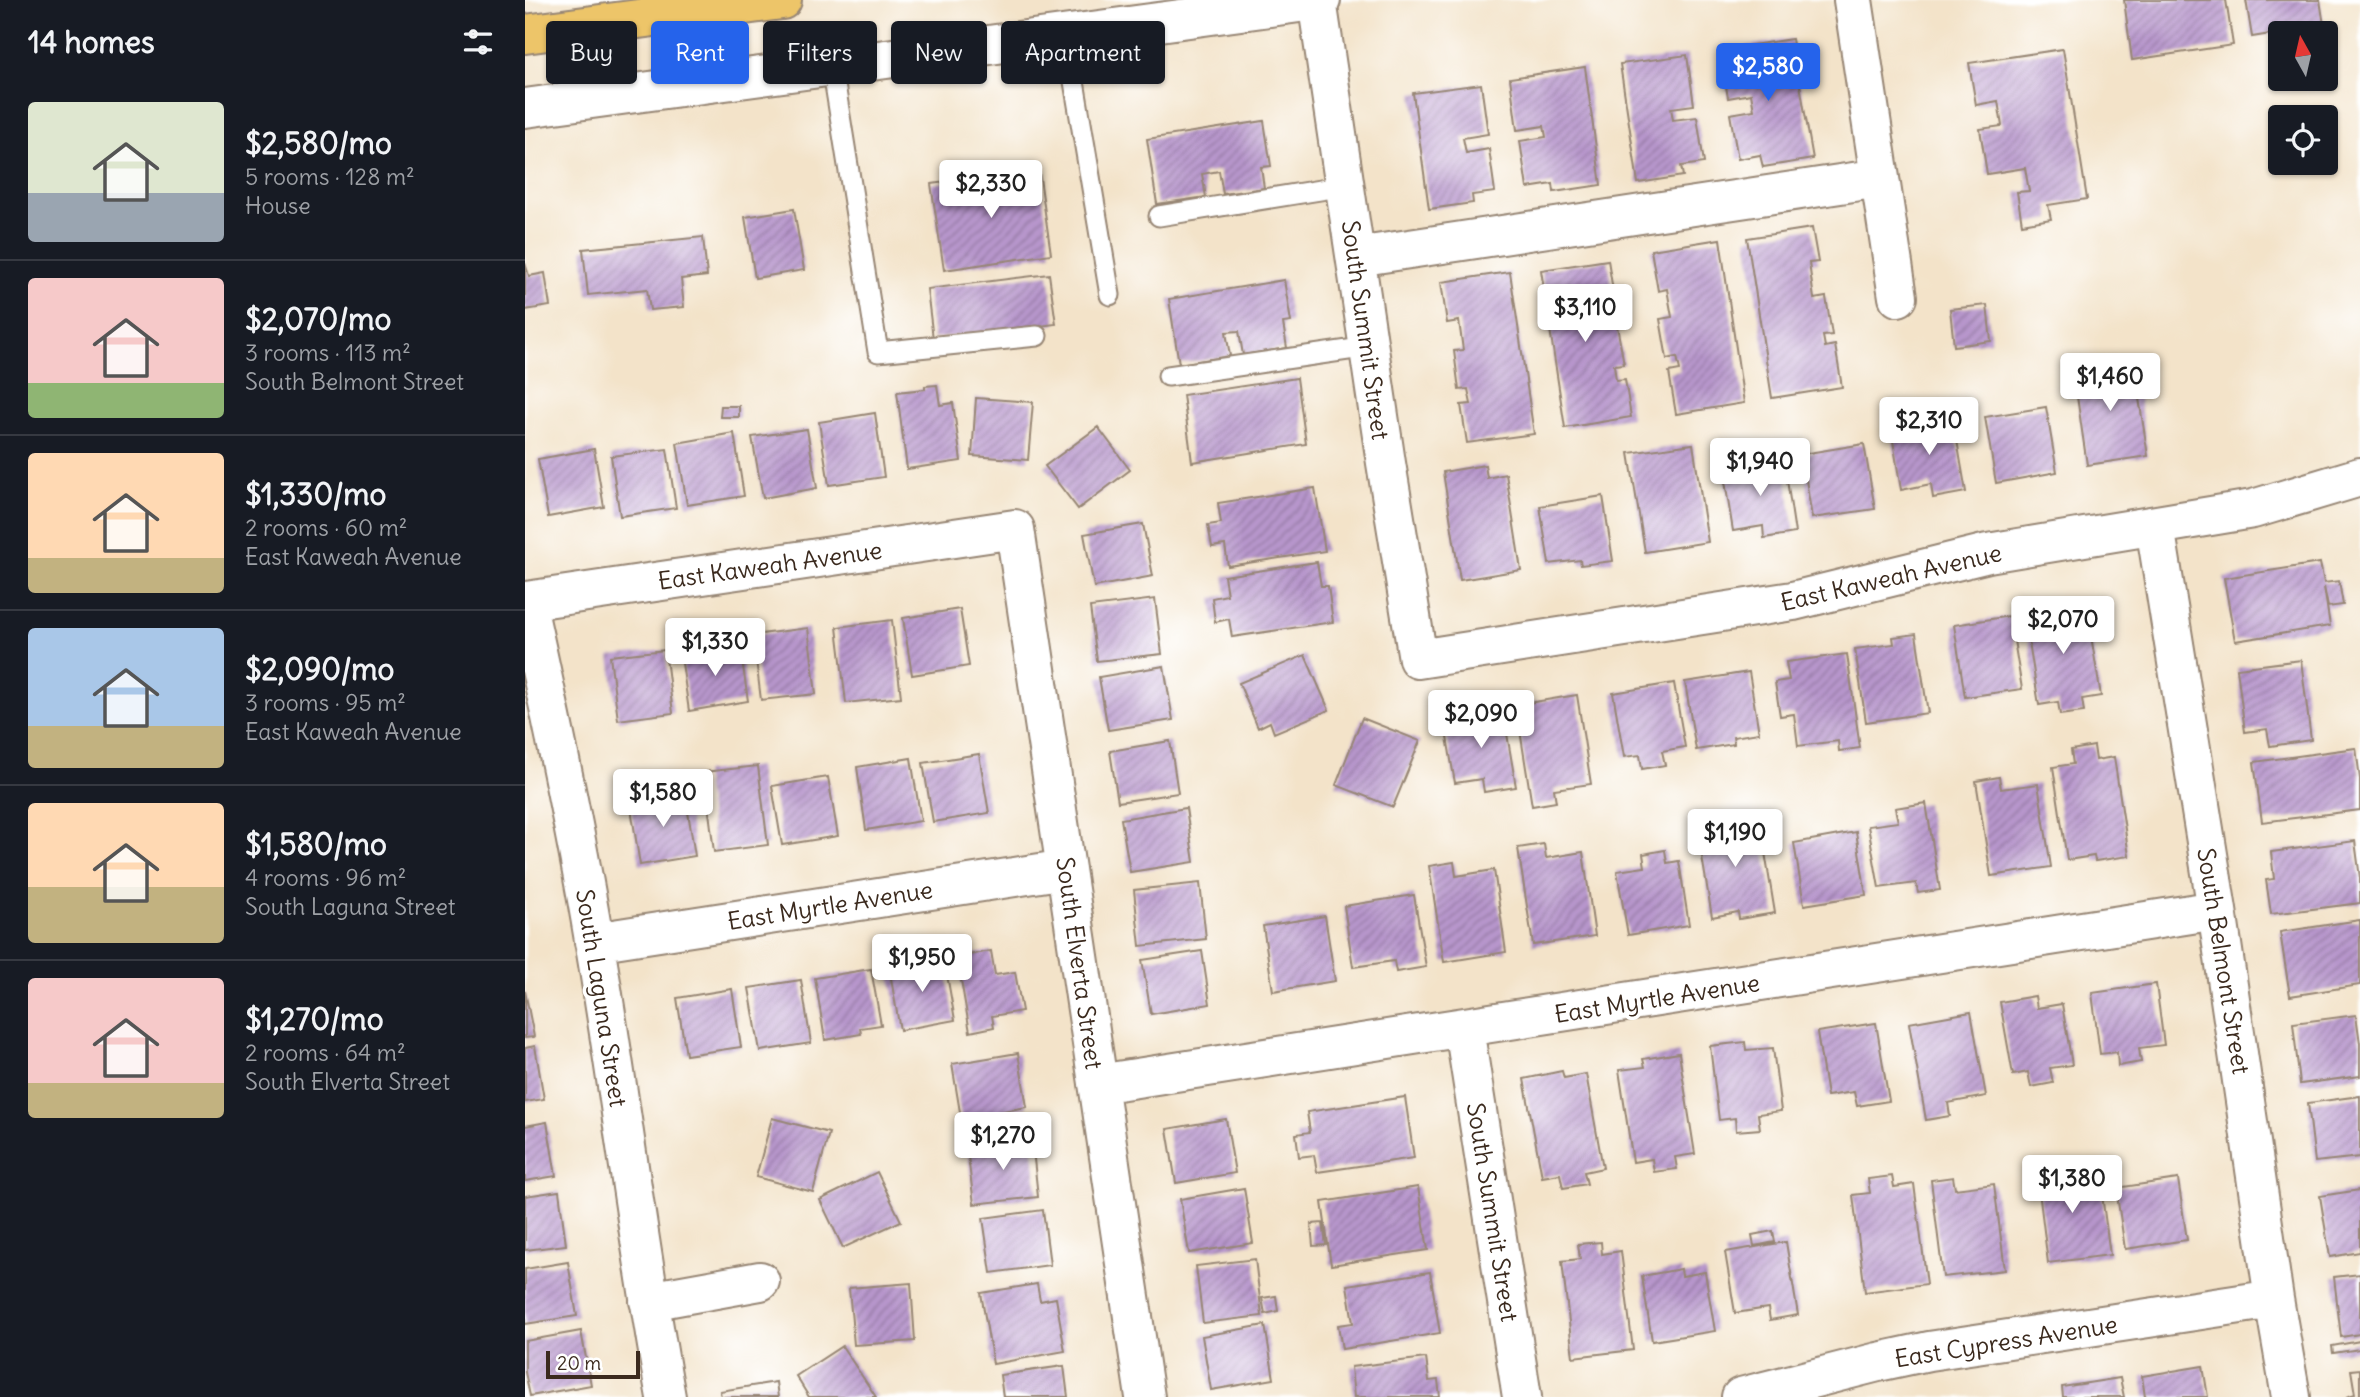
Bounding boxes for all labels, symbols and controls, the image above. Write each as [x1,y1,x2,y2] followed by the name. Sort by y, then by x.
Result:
[546,21,637,84] chip: Buy
[651,21,749,84] chip: Rent
[763,21,877,84] chip: Filters
[891,21,987,84] chip: New
[1001,21,1165,84] chip: Apartment
[2268,21,2338,91] north arrow
[2268,21,2338,175] map controls
[28,23,155,61] text: 14 homes
[459,23,497,61] icon: filters
[1711,43,1825,103] pin: $2,580
[1732,51,1804,80] text: $2,580
[2268,105,2338,175] button: locate
[245,124,392,162] text: $2,580/mo
[84,130,168,214] icon: home
[934,160,1048,220] pin: $2,330
[245,162,415,191] text: 5 rooms · 128 m²
[955,168,1027,197] text: $2,330
[245,191,311,220] text: House
[1336,218,1396,442] street label: South Summit Street
[1528,284,1642,344] pin: $3,110
[1553,292,1617,321] text: $3,110
[245,300,391,338] text: $2,070/mo
[84,306,168,390] icon: home
[245,338,411,367] text: 3 rooms · 113 m²
[2053,354,2167,413] pin: $1,460
[2076,361,2144,390] text: $1,460
[245,367,464,396] text: South Belmont Street
[1872,398,1986,457] pin: $2,310
[1895,405,1963,434] text: $2,310
[1703,438,1817,498] pin: $1,940
[1726,446,1794,475] text: $1,940
[245,475,386,513] text: $1,330/mo
[84,481,168,565] icon: home
[245,513,407,542] text: 2 rooms · 60 m²
[656,534,884,596] street label: East Kaweah Avenue
[1777,537,2005,617] street label: East Kaweah Avenue
[245,542,462,571] text: East Kaweah Avenue
[2006,596,2120,656] pin: $2,070
[2027,604,2099,633] text: $2,070
[658,618,772,678] pin: $1,330
[681,626,749,655] text: $1,330
[245,650,394,688] text: $2,090/mo
[84,656,168,740] icon: home
[245,688,406,717] text: 3 rooms · 95 m²
[1424,690,1538,750] pin: $2,090
[1444,698,1518,727] text: $2,090
[245,717,462,746] text: East Kaweah Avenue
[606,770,720,829] pin: $1,580
[629,777,697,806] text: $1,580
[1678,810,1792,869] pin: $1,190
[1704,817,1766,846] text: $1,190
[245,825,387,863] text: $1,580/mo
[84,831,168,915] icon: home
[2191,846,2257,1076] street label: South Belmont Street
[1050,855,1110,1071] street label: South Elverta Street
[245,863,406,892] text: 4 rooms · 96 m²
[725,874,935,936] street label: East Myrtle Avenue
[570,887,634,1109] street label: South Laguna Street
[245,892,456,921] text: South Laguna Street
[865,934,979,994] pin: $1,950
[888,942,956,971] text: $1,950
[1552,967,1762,1029] street label: East Myrtle Avenue
[245,1000,384,1038] text: $1,270/mo
[84,1006,168,1090] icon: home
[245,1038,406,1067] text: 2 rooms · 64 m²
[245,1067,450,1096] text: South Elverta Street
[1461,1100,1525,1324] street label: South Summit Street
[946,1112,1060,1172] pin: $1,270
[970,1120,1036,1149] text: $1,270
[2015,1156,2129,1215] pin: $1,380
[2038,1163,2106,1192] text: $1,380
[1893,1309,2119,1373] street label: East Cypress Avenue
[546,1348,641,1380] scale bar
[557,1351,601,1375] text: 20 m

